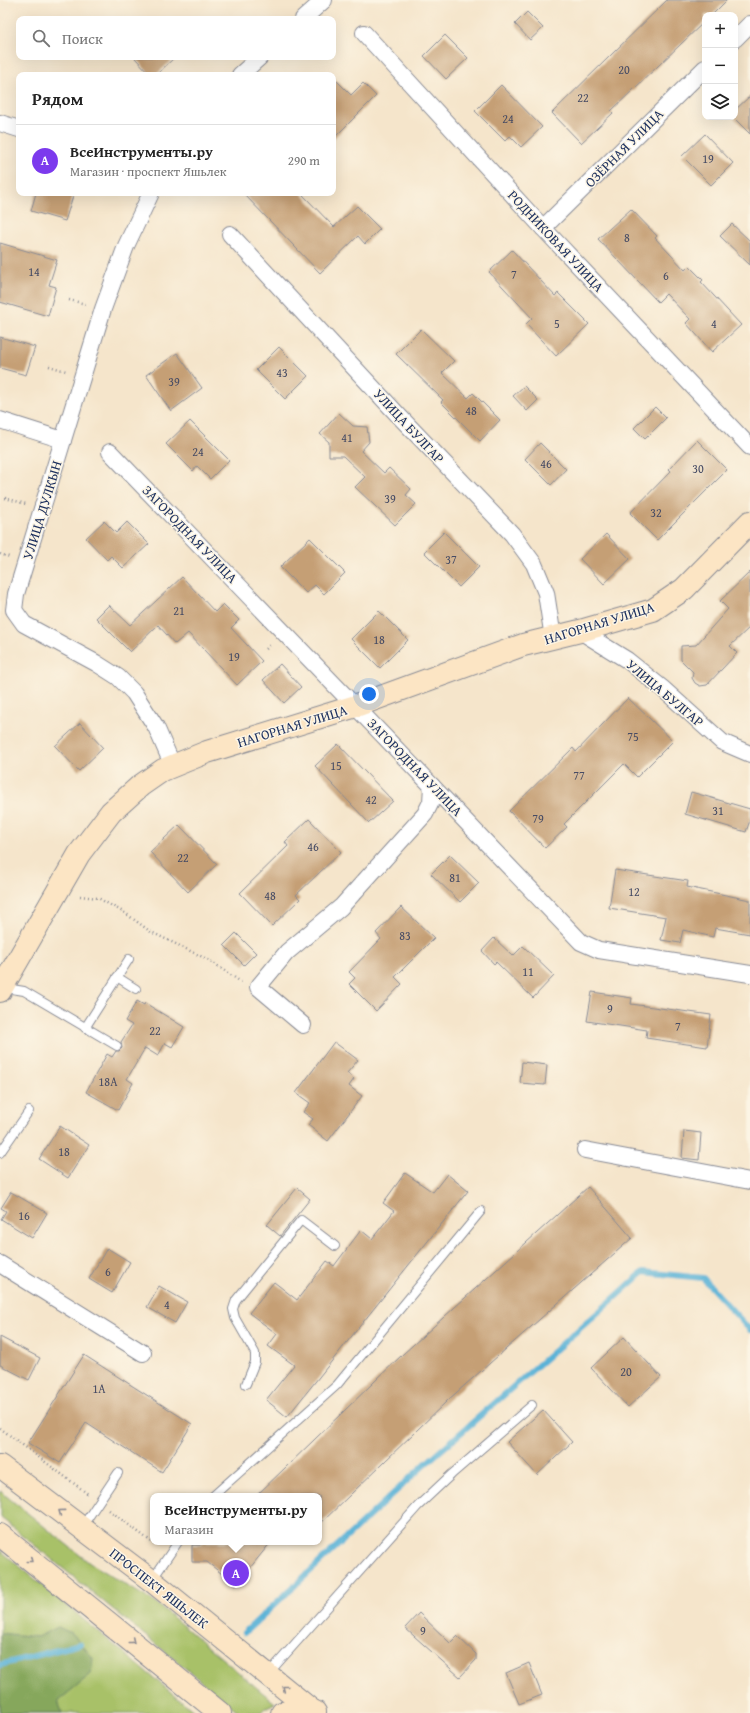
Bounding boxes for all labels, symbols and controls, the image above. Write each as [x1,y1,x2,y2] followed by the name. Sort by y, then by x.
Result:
[702,12,738,120] map controls
[702,12,738,48] button: +
[16,16,336,60] search box
[30,27,52,49] icon: search
[62,28,103,49] text: Поиск
[702,48,738,84] button: −
[618,61,630,78] house number: 20
[702,84,738,120] button: layers
[32,86,83,111] text: Рядом
[577,89,589,106] house number: 22
[580,104,668,192] street label: ОЗЁРНАЯ УЛИЦА
[502,110,514,127] house number: 24
[70,141,213,162] text: ВсеИнструменты.ру
[702,150,714,167] house number: 19
[41,151,49,170] text: A
[288,151,320,170] text: 290 m
[70,162,227,181] text: Магазин · проспект Яшьлек
[503,186,609,297] street label: РОДНИКОВАЯ УЛИЦА
[624,229,630,246] house number: 8
[28,263,40,280] house number: 14
[511,266,517,283] house number: 7
[663,267,669,284] house number: 6
[554,315,560,332] house number: 5
[711,315,717,332] house number: 4
[276,364,288,381] house number: 43
[168,373,180,390] house number: 39
[369,384,449,468] street label: УЛИЦА БУЛГАР
[465,402,477,419] house number: 48
[341,429,353,446] house number: 41
[192,443,204,460] house number: 24
[540,455,552,472] house number: 46
[17,458,67,562] street label: УЛИЦА ДУЛКЫН
[692,460,704,477] house number: 30
[138,480,243,588] street label: ЗАГОРОДНАЯ УЛИЦА
[384,490,396,507] house number: 39
[650,504,662,521] house number: 32
[445,551,457,568] house number: 37
[542,597,657,649] street label: НАГОРНАЯ УЛИЦА
[173,602,185,619] house number: 21
[373,631,385,648] house number: 18
[228,648,240,665] house number: 19
[622,655,708,731] street label: УЛИЦА БУЛГАР
[359,684,379,704] your location
[235,700,350,752] street label: НАГОРНАЯ УЛИЦА
[363,713,468,821] street label: ЗАГОРОДНАЯ УЛИЦА
[627,728,639,745] house number: 75
[330,757,342,774] house number: 15
[573,767,585,784] house number: 77
[365,791,377,808] house number: 42
[712,802,724,819] house number: 31
[532,810,544,827] house number: 79
[307,838,319,855] house number: 46
[177,849,189,866] house number: 22
[449,869,461,886] house number: 81
[628,883,640,900] house number: 12
[264,887,276,904] house number: 48
[399,927,411,944] house number: 83
[522,963,534,980] house number: 11
[607,1000,613,1017] house number: 9
[675,1018,681,1035] house number: 7
[149,1022,161,1039] house number: 22
[99,1073,118,1090] house number: 18А
[58,1143,70,1160] house number: 18
[18,1207,30,1224] house number: 16
[105,1263,111,1280] house number: 6
[164,1296,170,1313] house number: 4
[620,1363,632,1380] house number: 20
[92,1380,106,1397] house number: 1А
[150,1493,322,1545] popup
[165,1499,307,1520] text: ВсеИнструменты.ру
[59,1510,66,1517] one-way arrow
[165,1520,214,1539] text: Магазин
[105,1543,213,1633] street label: ПРОСПЕКТ ЯШЬЛЕК
[26,1555,33,1562] one-way arrow
[223,1558,249,1588] pin: A
[420,1622,426,1639] house number: 9
[127,1637,134,1644] one-way arrow
[282,1685,289,1692] one-way arrow

